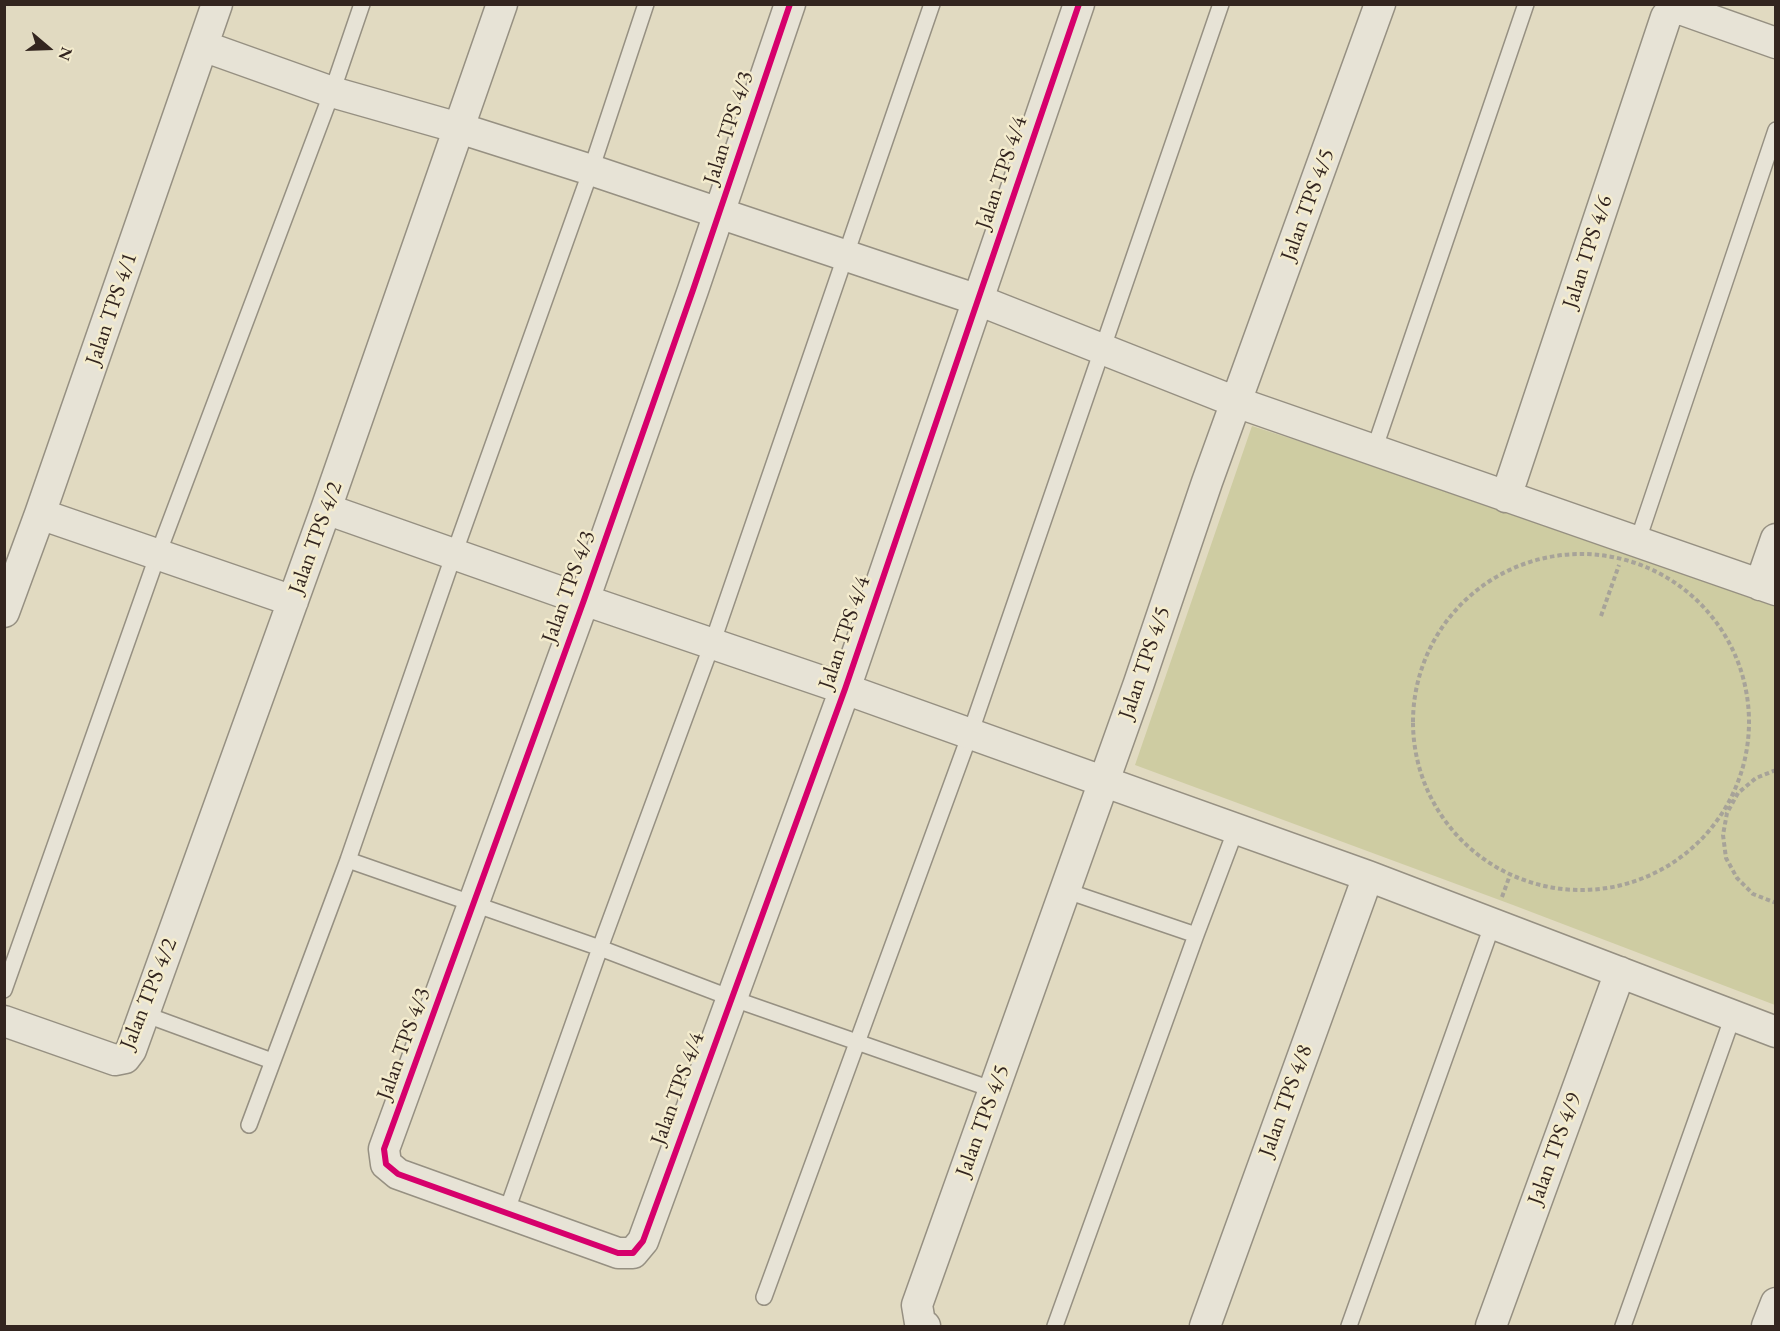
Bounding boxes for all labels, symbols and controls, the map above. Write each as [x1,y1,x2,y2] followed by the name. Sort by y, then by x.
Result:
[18,18,78,78] north arrow
[53,44,78,64] text: N
[698,68,760,188] street label: Jalan TPS 4/3
[970,113,1034,233] street label: Jalan TPS 4/4
[1275,145,1341,265] street label: Jalan TPS 4/5
[1557,192,1619,312] street label: Jalan TPS 4/6
[80,249,144,369] street label: Jalan TPS 4/1
[283,478,349,598] street label: Jalan TPS 4/2
[536,527,602,647] street label: Jalan TPS 4/3
[813,573,877,693] street label: Jalan TPS 4/4
[1113,603,1177,723] street label: Jalan TPS 4/5
[115,934,183,1054] street label: Jalan TPS 4/2
[371,984,437,1104] street label: Jalan TPS 4/3
[645,1029,711,1149] street label: Jalan TPS 4/4
[1253,1041,1319,1161] street label: Jalan TPS 4/8
[950,1061,1016,1181] street label: Jalan TPS 4/5
[1522,1089,1588,1209] street label: Jalan TPS 4/9

